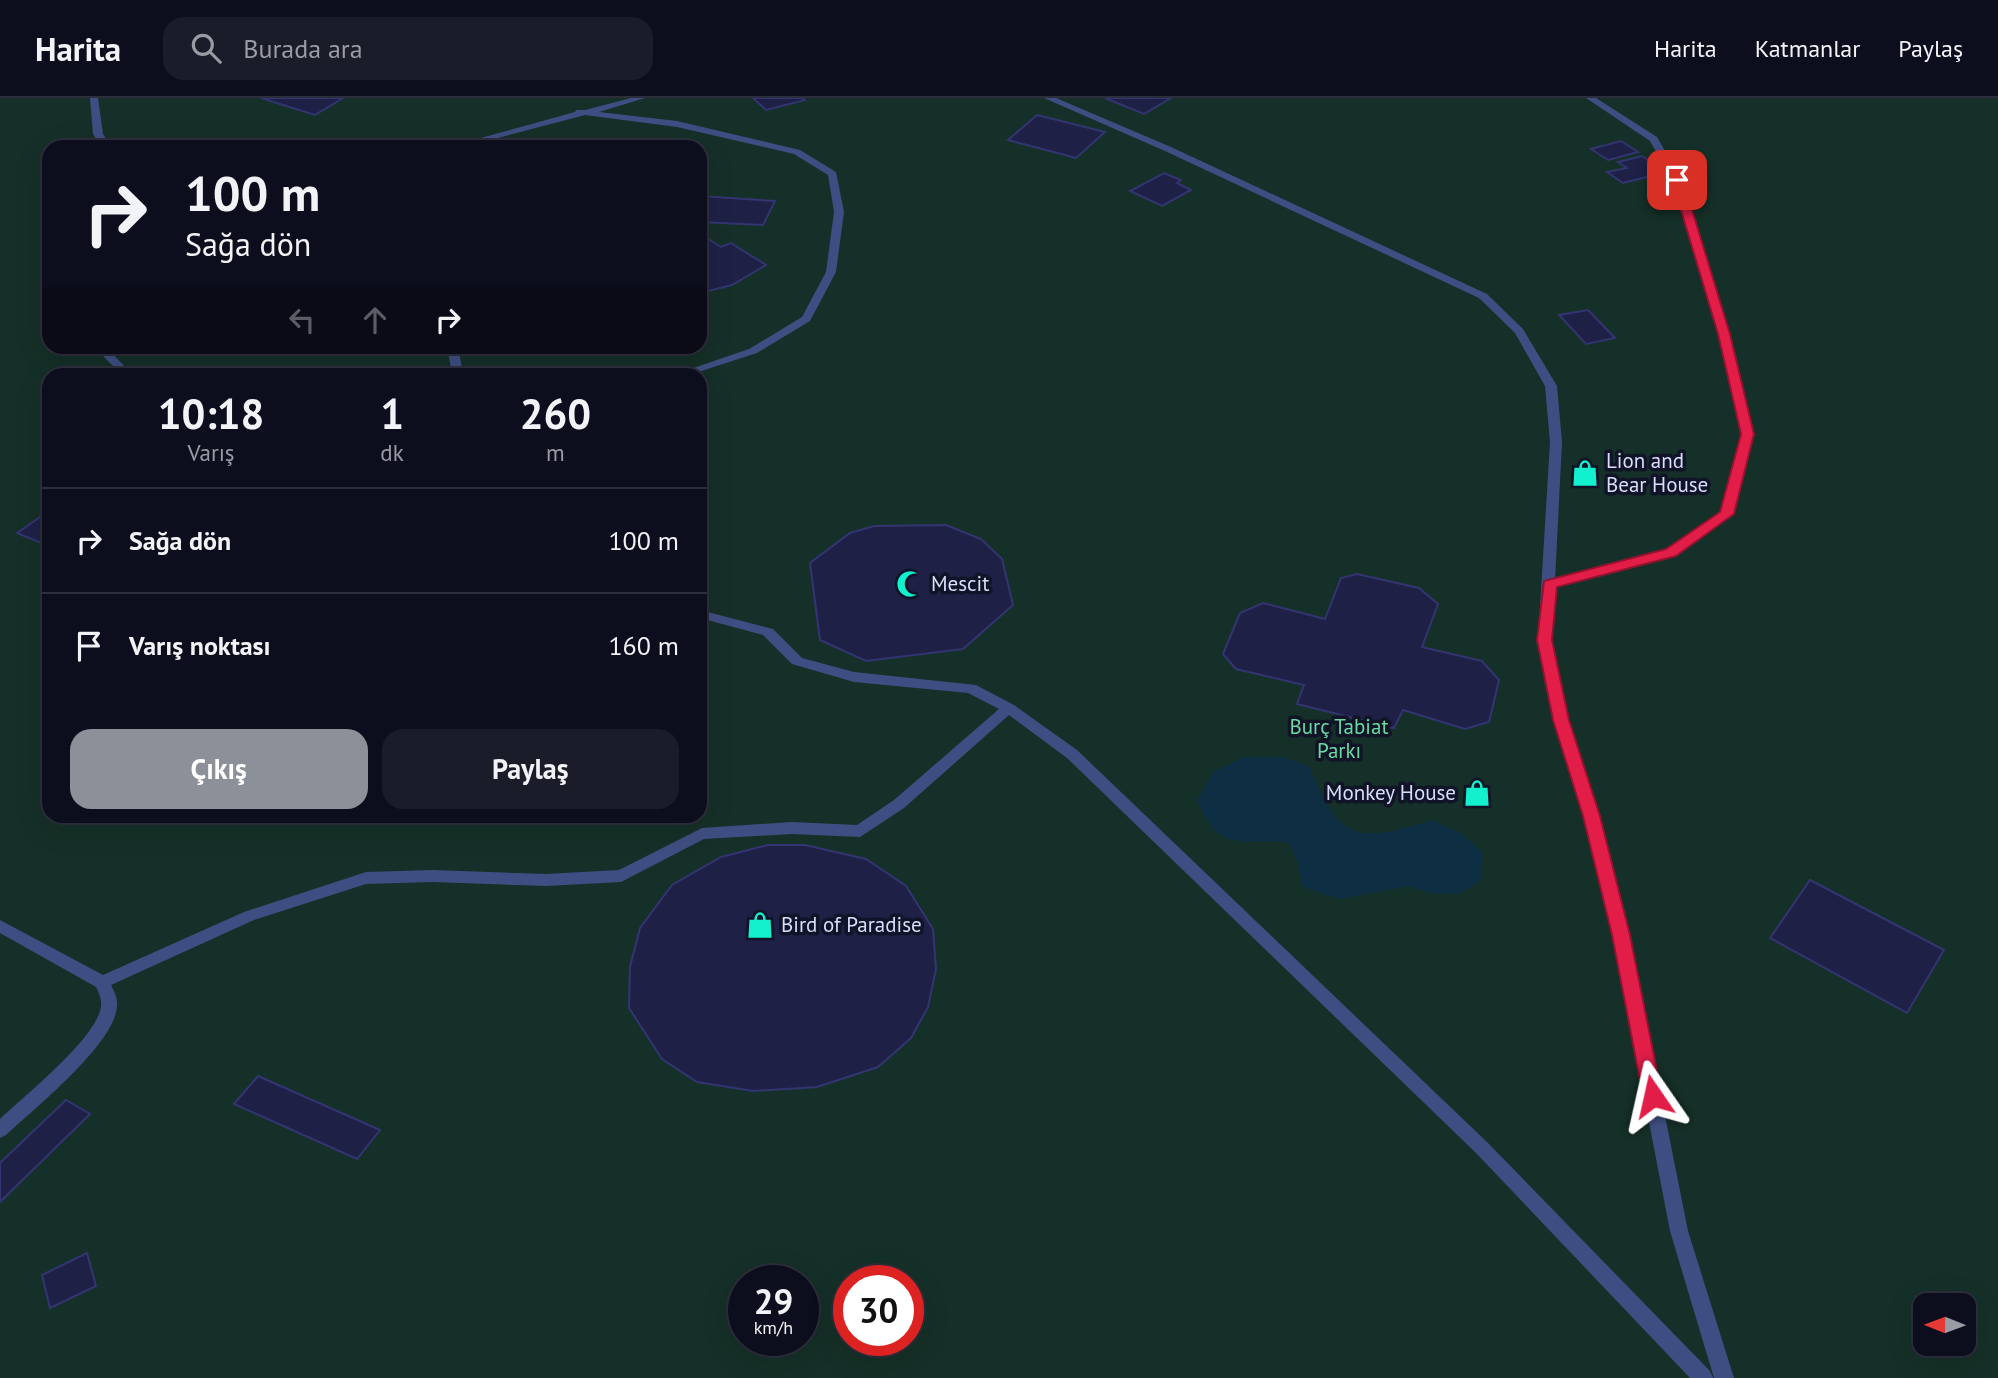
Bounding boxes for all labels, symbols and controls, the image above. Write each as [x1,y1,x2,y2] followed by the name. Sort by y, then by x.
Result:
[163,17,653,80] search box
[35,27,121,70] text: Harita
[187,29,225,67] icon: search
[243,32,363,65] text: Burada ara
[1654,33,1717,64] text: Harita
[1755,33,1860,64] text: Katmanlar
[1898,33,1963,64] text: Paylaş
[1647,150,1707,210] pin
[185,161,320,225] text: 100 m
[1658,161,1696,199] icon: arrive
[70,168,161,259] icon: right
[185,223,311,265] text: Sağa dön
[283,301,321,339] icon: left
[356,301,394,339] icon: ahead
[429,301,467,339] icon: right
[158,386,264,441] text: 10:18
[380,386,404,441] text: 1
[520,386,591,441] text: 260
[188,438,235,467] text: Varış
[380,438,404,467] text: dk
[546,438,565,467] text: m
[1606,447,1708,498] place label: Lion and Bear House
[1570,458,1600,488] shop icon: Lion and Bear House
[70,522,108,560] icon: right
[129,524,231,557] text: Sağa dön
[608,524,679,557] text: 100 m
[895,569,925,599] mosque icon: Mescit
[931,570,989,597] place label: Mescit
[70,627,108,665] icon: arrive
[129,629,271,662] text: Varış noktası
[608,629,679,662] text: 160 m
[1289,713,1389,764] park label: Burç Tabiat Parkı
[70,729,368,809] button: Çıkış
[382,729,679,809] button: Paylaş
[1462,778,1492,808] shop icon: Monkey House
[1326,779,1456,806] place label: Monkey House
[745,910,775,940] shop icon: Bird of Paradise
[781,911,922,938] place label: Bird of Paradise
[1616,1059,1690,1133] position arrow
[833,1265,924,1356] speed limit sign: 30
[754,1278,793,1324] text: 29
[1913,1293,1976,1356] north arrow
[1913,1293,1976,1356] map controls
[754,1316,793,1339] text: km/h

